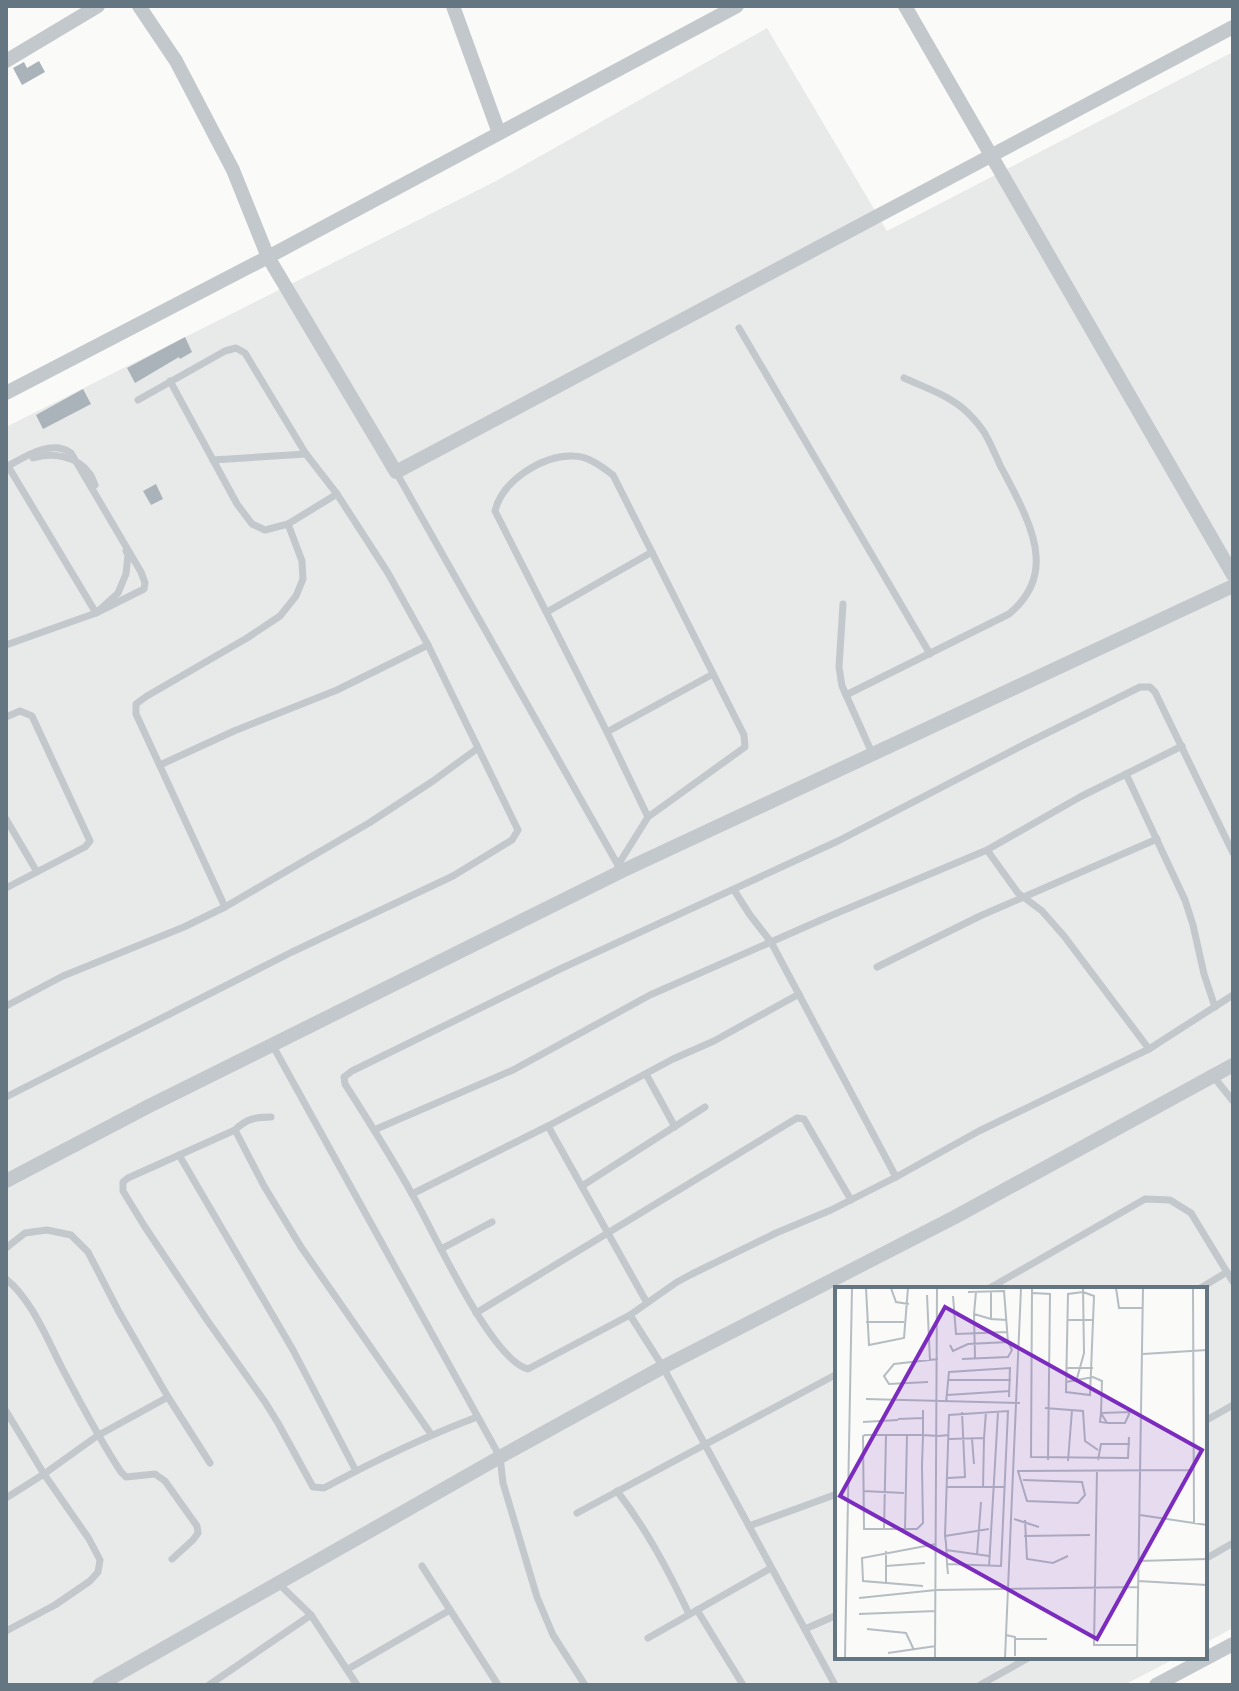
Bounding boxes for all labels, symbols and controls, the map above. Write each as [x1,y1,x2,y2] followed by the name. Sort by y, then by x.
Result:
[835,1287,1207,1659] inset map

